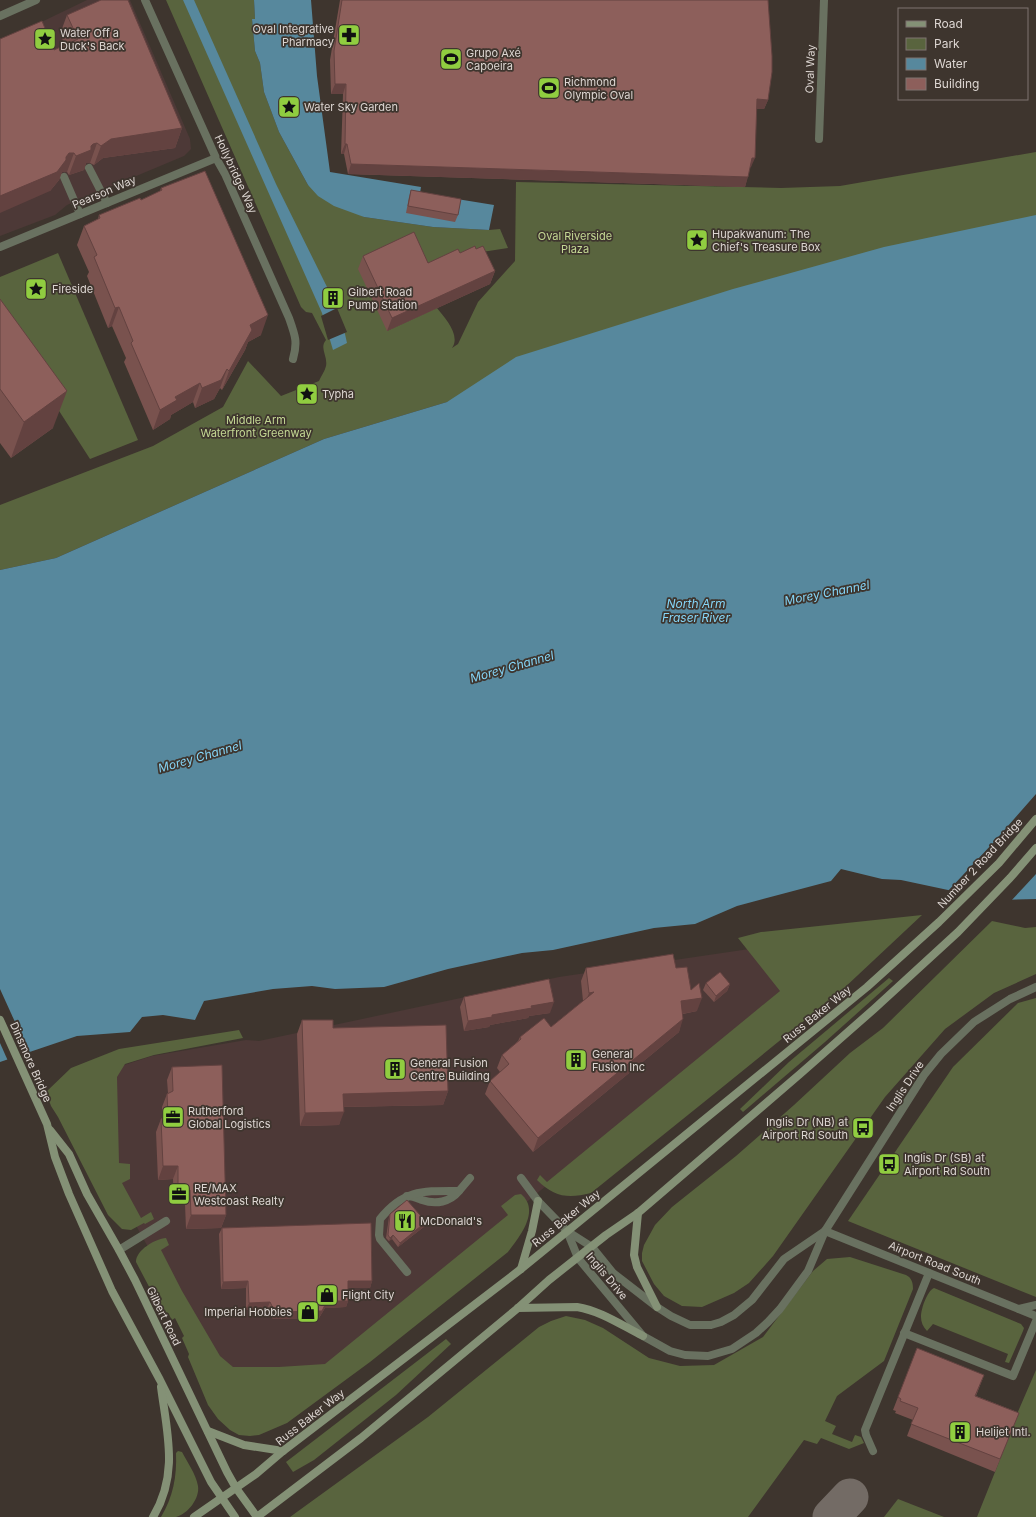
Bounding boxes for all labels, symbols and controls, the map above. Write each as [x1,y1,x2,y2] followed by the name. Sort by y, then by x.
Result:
[898,8,1028,100] legend
[934,16,963,31] text: Road
[252,22,334,49] place label: Oval Integrative Pharmacy
[336,22,362,48] pharmacy icon: Oval Integrative Pharmacy
[32,26,58,52] place icon: Water Off a Duck's Back
[60,26,125,53] place label: Water Off a Duck's Back
[934,36,960,51] text: Park
[802,44,818,94] street label: Oval Way
[438,46,464,72] sports icon: Grupo Axé Capoeira
[466,46,521,73] place label: Grupo Axé Capoeira
[934,56,968,71] text: Water
[536,75,562,101] sports icon: Richmond Olympic Oval
[564,75,633,102] place label: Richmond Olympic Oval
[934,76,979,91] text: Building
[276,94,302,120] place icon: Water Sky Garden
[304,100,398,114] place label: Water Sky Garden
[212,132,260,216] street label: Hollybridge Way
[70,172,138,212] street label: Pearson Way
[684,227,710,253] place icon: Hupakwanum: The Chief's Treasure Box
[712,227,820,254] place label: Hupakwanum: The Chief's Treasure Box
[538,229,612,256] park label: Oval Riverside Plaza
[23,276,49,302] place icon: Fireside
[52,282,93,296] place label: Fireside
[320,285,346,311] building icon: Gilbert Road Pump Station
[348,285,417,312] place label: Gilbert Road Pump Station
[294,381,320,407] place icon: Typha
[322,387,354,401] place label: Typha
[200,413,312,440] park label: Middle Arm Waterfront Greenway
[783,577,871,608] water label: Morey Channel
[662,596,731,625] water label: North Arm Fraser River
[468,647,556,686] water label: Morey Channel
[156,737,244,776] water label: Morey Channel
[935,815,1025,911] street label: Number 2 Road Bridge
[780,982,854,1046] street label: Russ Baker Way
[7,1020,55,1104] street label: Dinsmore Bridge
[563,1047,589,1073] building icon: General Fusion Inc
[592,1047,645,1074] place label: General Fusion Inc
[382,1056,408,1082] building icon: General Fusion Centre Building
[410,1056,490,1083] place label: General Fusion Centre Building
[883,1058,927,1114] street label: Inglis Drive
[160,1104,186,1130] office icon: Rutherford Global Logistics
[188,1104,271,1131] place label: Rutherford Global Logistics
[762,1115,848,1142] place label: Inglis Dr (NB) at Airport Rd South
[850,1115,876,1141] bus stop icon: Inglis Dr (NB) at Airport Rd South
[876,1151,902,1177] bus stop icon: Inglis Dr (SB) at Airport Rd South
[904,1151,990,1178] place label: Inglis Dr (SB) at Airport Rd South
[166,1181,192,1207] office icon: RE/MAX Westcoast Realty
[194,1181,284,1208] place label: RE/MAX Westcoast Realty
[529,1186,603,1250] street label: Russ Baker Way
[392,1208,418,1234] restaurant icon: McDonald's
[420,1214,482,1228] place label: McDonald's
[887,1238,983,1288] street label: Airport Road South
[583,1249,631,1303] street label: Inglis Drive
[314,1282,340,1308] shop icon: Flight City
[144,1284,184,1348] street label: Gilbert Road
[342,1288,394,1302] place label: Flight City
[295,1299,321,1325] shop icon: Imperial Hobbies
[204,1305,292,1319] place label: Imperial Hobbies
[273,1386,347,1448] street label: Russ Baker Way
[947,1419,973,1445] building icon: Helijet Intl.
[976,1425,1031,1439] place label: Helijet Intl.

